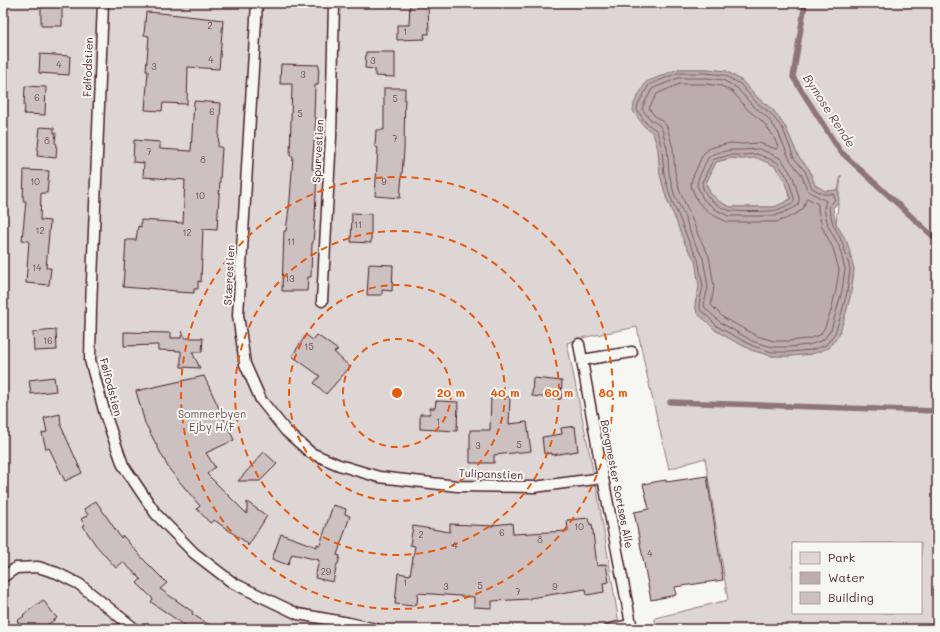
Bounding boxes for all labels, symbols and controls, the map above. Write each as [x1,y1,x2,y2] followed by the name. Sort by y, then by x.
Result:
[207,20,213,31] house number: 2
[403,26,407,37] house number: 1
[79,37,96,97] street label: Følfodstien
[208,54,214,65] house number: 4
[370,55,376,66] house number: 3
[56,59,62,70] house number: 4
[151,61,157,72] house number: 3
[300,69,306,80] house number: 3
[800,71,860,150] water label: Bymose Rende
[34,92,40,103] house number: 6
[392,93,398,104] house number: 5
[209,106,215,117] house number: 6
[297,108,303,119] house number: 5
[308,119,327,183] street label: Spurvestien
[392,133,398,144] house number: 7
[44,135,50,146] house number: 8
[146,146,152,157] house number: 7
[200,154,206,165] house number: 8
[30,176,40,187] house number: 10
[381,176,387,187] house number: 9
[195,190,205,201] house number: 10
[354,219,362,230] house number: 11
[35,225,45,236] house number: 12
[182,227,192,238] house number: 12
[287,236,295,247] house number: 11
[219,244,238,306] street label: Stærestien
[32,262,42,273] house number: 14
[285,273,295,284] house number: 13
[43,335,53,346] house number: 16
[304,341,314,352] house number: 15
[97,356,126,418] street label: Følfodstien
[437,384,465,400] text: 20 m
[490,384,520,400] text: 40 m
[545,384,573,400] text: 60 m
[598,384,628,400] text: 80 m
[390,386,404,400] centre of rings
[178,406,246,434] park label: Sommerbyen Ejby H/F
[436,416,440,427] house number: 1
[598,418,637,550] street label: Borgmester Sortsøs Alle
[516,439,522,450] house number: 5
[475,440,481,451] house number: 3
[459,465,523,482] street label: Tulipanstien
[574,521,584,532] house number: 10
[499,527,505,538] house number: 6
[418,529,424,540] house number: 2
[537,534,543,545] house number: 8
[452,540,458,551] house number: 4
[792,542,922,614] legend
[647,548,653,559] house number: 4
[828,549,855,565] text: Park
[321,566,332,577] house number: 29
[828,569,865,585] text: Water
[403,577,407,588] house number: 1
[477,580,483,591] house number: 5
[443,581,449,592] house number: 3
[552,581,558,592] house number: 9
[515,586,521,597] house number: 7
[828,589,874,605] text: Building

